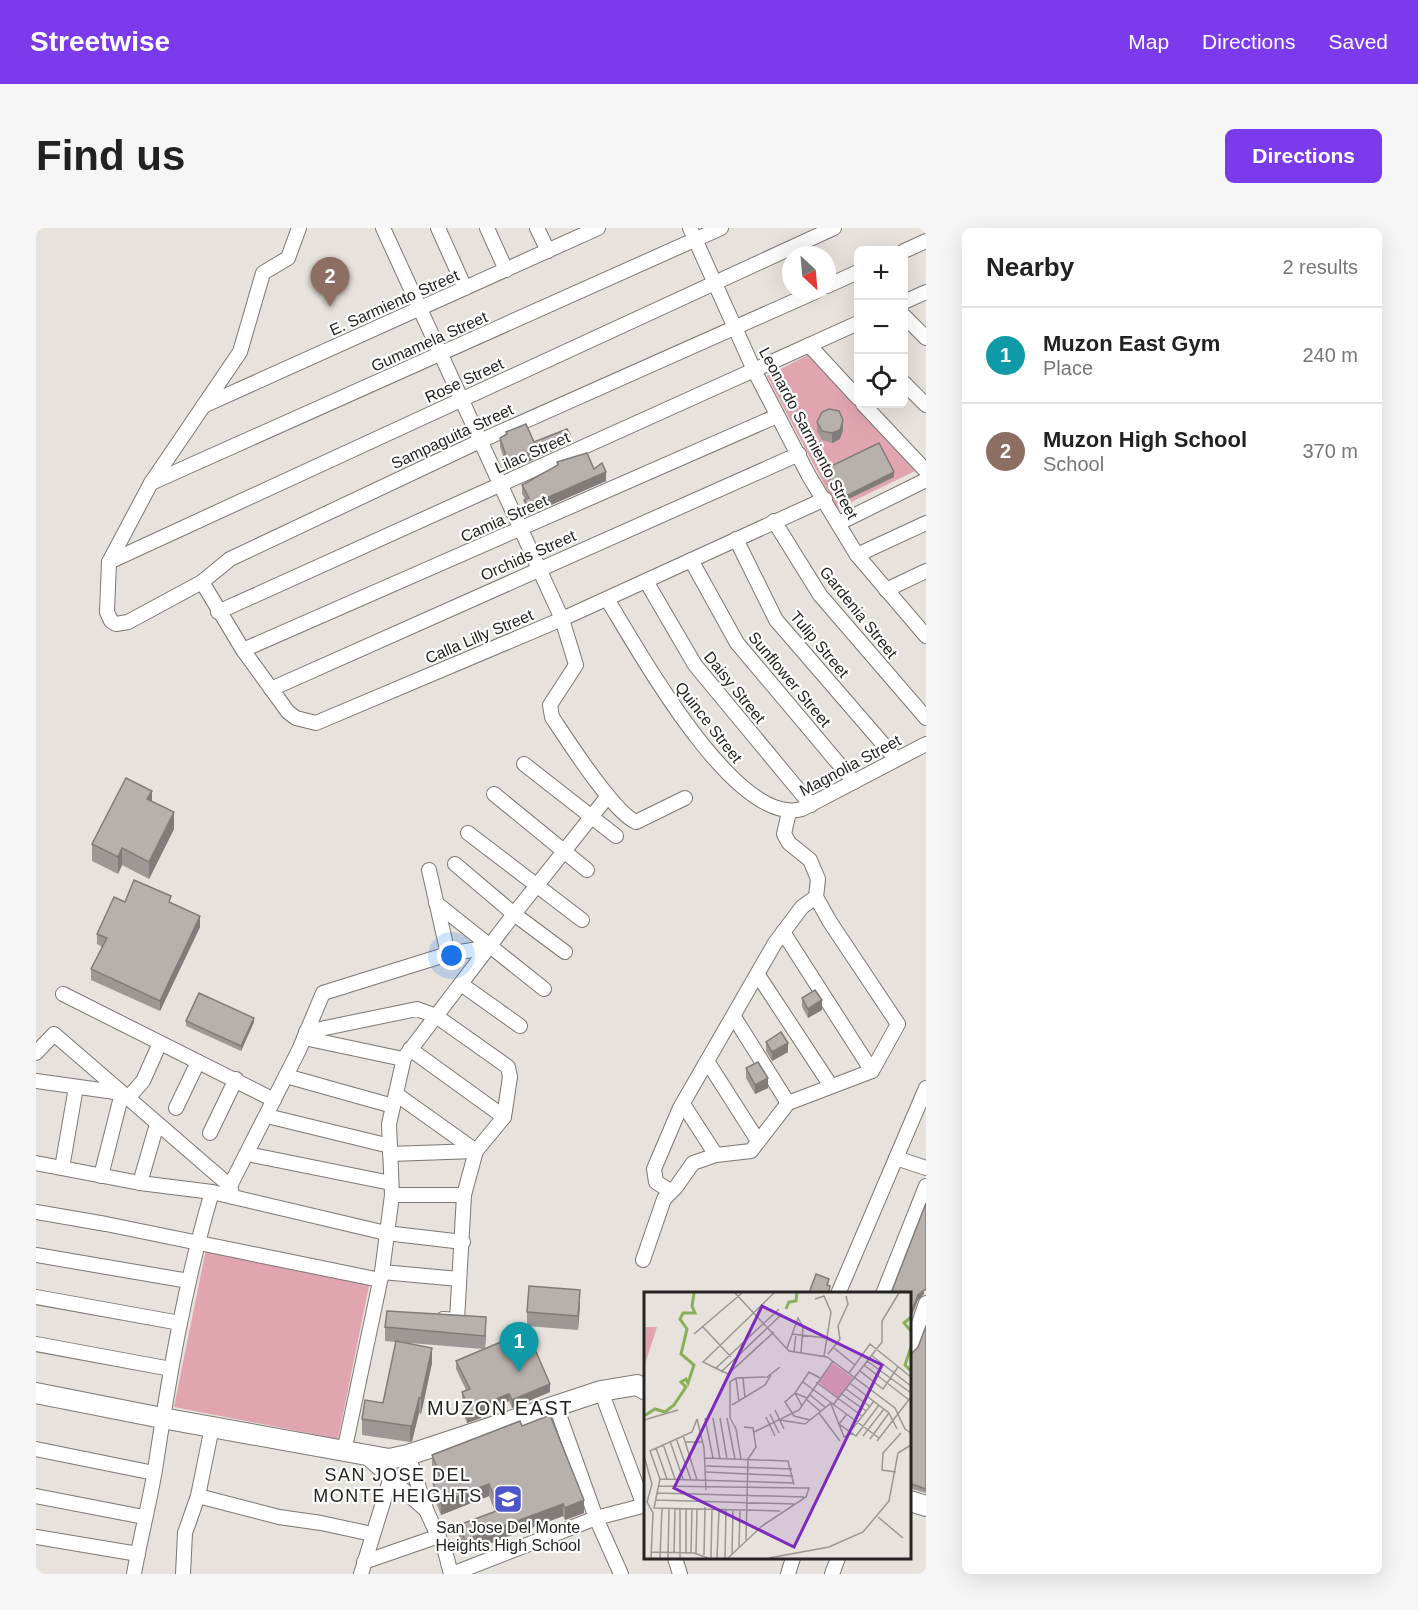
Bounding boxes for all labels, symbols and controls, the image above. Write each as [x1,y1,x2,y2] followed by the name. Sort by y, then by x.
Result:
[30,26,170,57] text: Streetwise
[1128,30,1169,53] text: Map
[1202,30,1295,53] text: Directions
[1328,30,1388,53] text: Saved
[1225,129,1382,183] button: Directions
[36,132,185,179] text: Find us
[782,246,836,300] north arrow
[854,246,908,408] map controls
[854,246,908,300] button: +
[986,252,1074,282] text: Nearby
[1282,256,1358,278] text: 2 results
[310,257,350,307] pin: 2
[327,266,462,339] street label: E. Sarmiento Street
[854,300,908,354] button: −
[368,308,490,375] street label: Gumamela Street
[1043,331,1220,356] text: Muzon East Gym
[756,344,861,523] street label: Leonardo Sarmiento Street
[1000,344,1011,366] text: 1
[1302,344,1358,366] text: 240 m
[854,354,908,408] button: locate
[422,355,507,406] street label: Rose Street
[1043,357,1093,379] text: Place
[389,401,516,472] street label: Sampaguita Street
[1043,427,1247,452] text: Muzon High School
[492,428,573,477] street label: Lilac Street
[1000,440,1011,462] text: 2
[1302,440,1358,462] text: 370 m
[1043,453,1104,475] text: School
[458,491,551,545] street label: Camia Street
[478,527,579,584] street label: Orchids Street
[816,563,901,662] street label: Gardenia Street
[423,606,536,667] street label: Calla Lilly Street
[787,608,853,681] street label: Tulip Street
[745,629,834,731] street label: Sunflower Street
[701,648,769,727] street label: Daisy Street
[672,679,746,767] street label: Quince Street
[797,731,904,799] street label: Magnolia Street
[437,941,466,970] your location
[644,1292,911,1559] inset map
[500,1322,538,1372] pin: 1
[427,1397,573,1419] district label: MUZON EAST
[313,1465,483,1506] district label: SAN JOSE DEL MONTE HEIGHTS
[492,1483,524,1515] school or university icon: San Jose Del Monte Heights High School
[436,1519,580,1554] place label: San Jose Del Monte Heights High School

